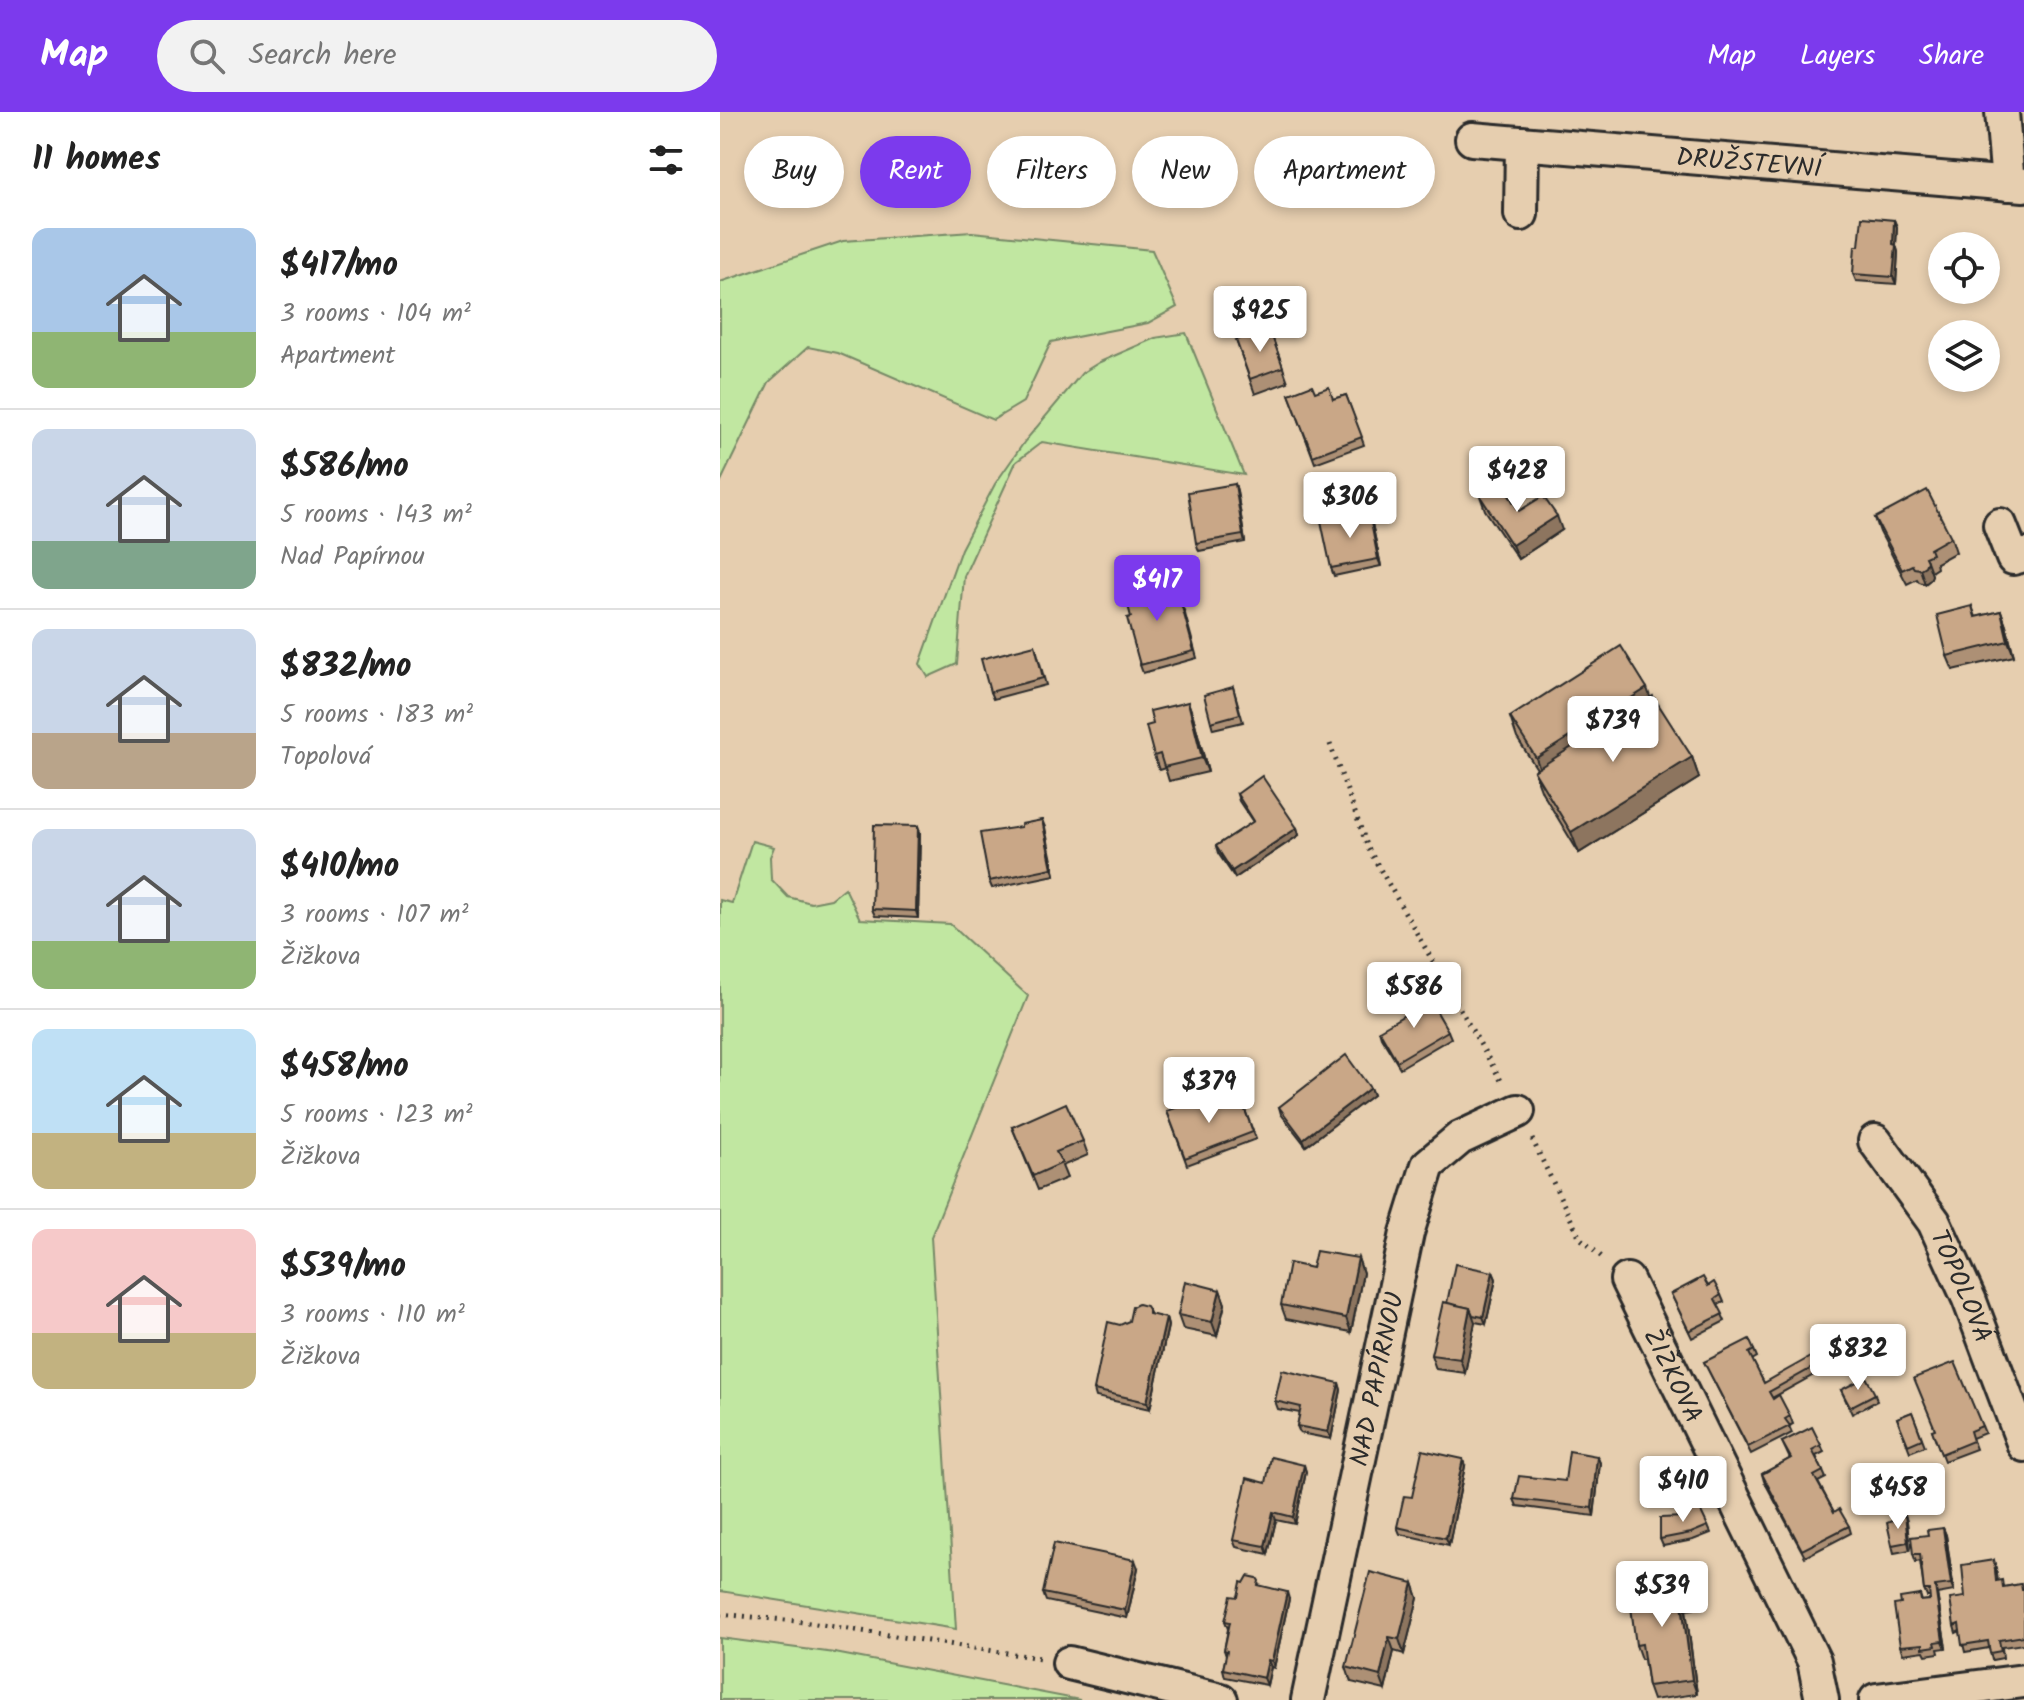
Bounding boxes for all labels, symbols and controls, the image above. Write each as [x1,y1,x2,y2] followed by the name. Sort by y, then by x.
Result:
[157,20,717,92] search box
[40,26,109,86] text: Map
[249,32,396,80] text: Search here
[185,34,229,78] icon: search
[1707,34,1756,79] text: Map
[1800,34,1875,79] text: Layers
[1919,34,1984,79] text: Share
[32,133,161,187] text: 11 homes
[744,136,844,208] chip: Buy
[860,136,971,208] chip: Rent
[987,136,1116,208] chip: Filters
[1132,136,1238,208] chip: New
[1254,136,1435,208] chip: Apartment
[1674,137,1827,191] street label: DRUŽSTEVNÍ
[644,138,688,182] icon: filters
[1928,232,2000,392] map controls
[1928,232,2000,304] button: locate
[280,239,398,293] text: $417/mo
[96,260,192,356] icon: home
[1213,286,1307,354] pin: $925
[1232,291,1288,333] text: $925
[280,293,471,335] text: 3 rooms · 104 m²
[1928,320,2000,392] button: layers
[280,335,395,377] text: Apartment
[280,440,409,494] text: $586/mo
[1470,446,1564,514] pin: $428
[1487,451,1547,493] text: $428
[96,461,192,557] icon: home
[1303,472,1397,540] pin: $306
[1321,477,1379,519] text: $306
[280,494,472,536] text: 5 rooms · 143 m²
[280,536,425,578] text: Nad Papírnou
[1110,555,1204,623] pin: $417
[1132,560,1182,602] text: $417
[280,640,412,694] text: $832/mo
[96,661,192,757] icon: home
[280,694,473,736] text: 5 rooms · 183 m²
[1566,696,1660,764] pin: $739
[1585,701,1641,743] text: $739
[280,736,371,778] text: Topolová
[280,840,399,894] text: $410/mo
[96,861,192,957] icon: home
[280,894,469,936] text: 3 rooms · 107 m²
[280,936,361,978] text: Žižkova
[1367,962,1461,1030] pin: $586
[1385,967,1443,1009] text: $586
[280,1040,409,1094] text: $458/mo
[1162,1057,1256,1125] pin: $379
[96,1061,192,1157] icon: home
[1181,1062,1237,1104] text: $379
[280,1094,473,1136] text: 5 rooms · 123 m²
[280,1136,361,1178] text: Žižkova
[1917,1223,2003,1349] street label: TOPOLOVÁ
[280,1240,406,1294] text: $539/mo
[96,1261,192,1357] icon: home
[1339,1289,1417,1471] street label: NAD PAPÍRNOU
[280,1294,465,1336] text: 3 rooms · 110 m²
[1631,1321,1713,1431] street label: ŽIŽKOVA
[1811,1324,1905,1392] pin: $832
[1828,1329,1888,1371] text: $832
[280,1336,361,1378] text: Žižkova
[1636,1456,1730,1524] pin: $410
[1658,1461,1708,1503] text: $410
[1851,1463,1945,1531] pin: $458
[1869,1468,1927,1510] text: $458
[1615,1561,1709,1629] pin: $539
[1634,1566,1690,1608] text: $539

